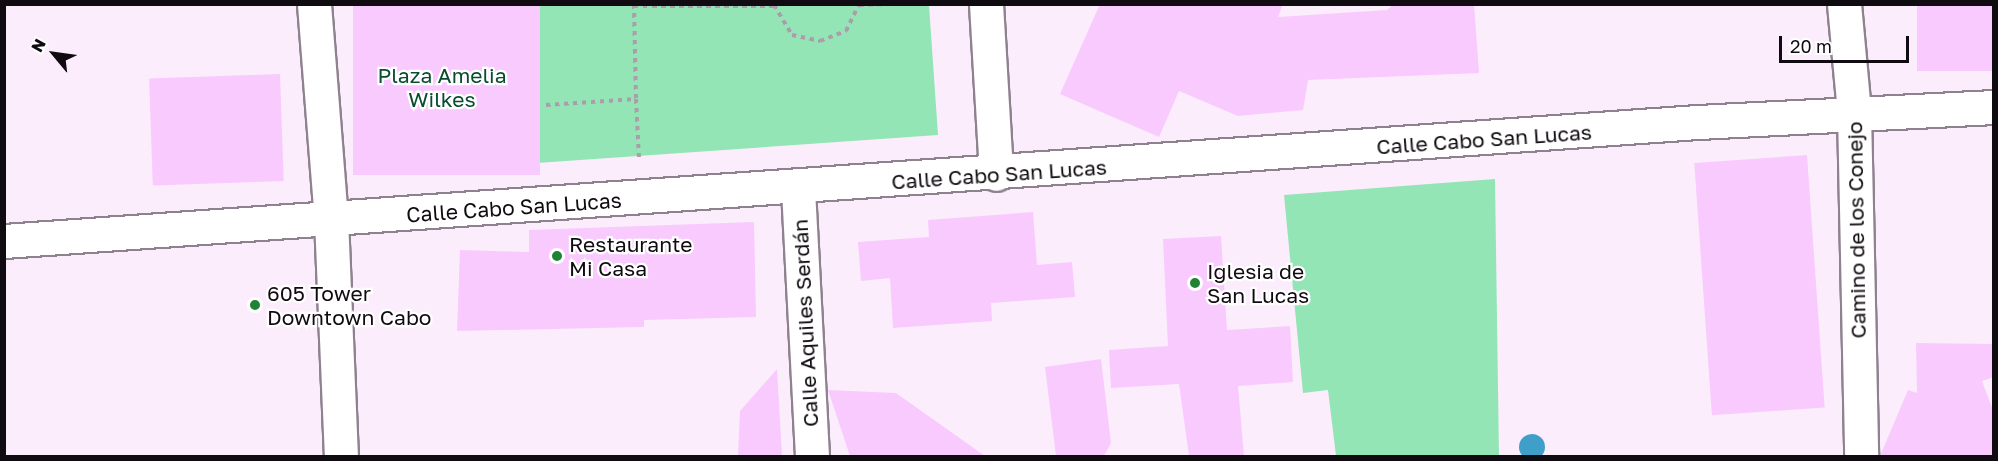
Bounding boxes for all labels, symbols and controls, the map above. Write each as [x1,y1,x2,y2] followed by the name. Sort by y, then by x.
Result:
[24,24,84,84] north arrow
[1782,24,1912,62] scale bar
[27,35,50,55] text: N
[1790,35,1832,57] text: 20 m
[377,62,507,112] park label: Plaza Amelia Wilkes
[1375,119,1593,159] street label: Calle Cabo San Lucas
[1842,121,1870,339] street label: Camino de los Conejo
[890,154,1108,194] street label: Calle Cabo San Lucas
[405,187,623,227] street label: Calle Cabo San Lucas
[787,218,823,428] street label: Calle Aquiles Serdán
[569,231,692,281] place label: Restaurante Mi Casa
[550,249,564,263] marker: Restaurante Mi Casa
[1207,258,1309,308] place label: Iglesia de San Lucas
[1188,276,1202,290] marker: Iglesia de San Lucas
[267,280,431,330] place label: 605 Tower Downtown Cabo
[248,298,262,312] marker: 605 Tower Downtown Cabo

